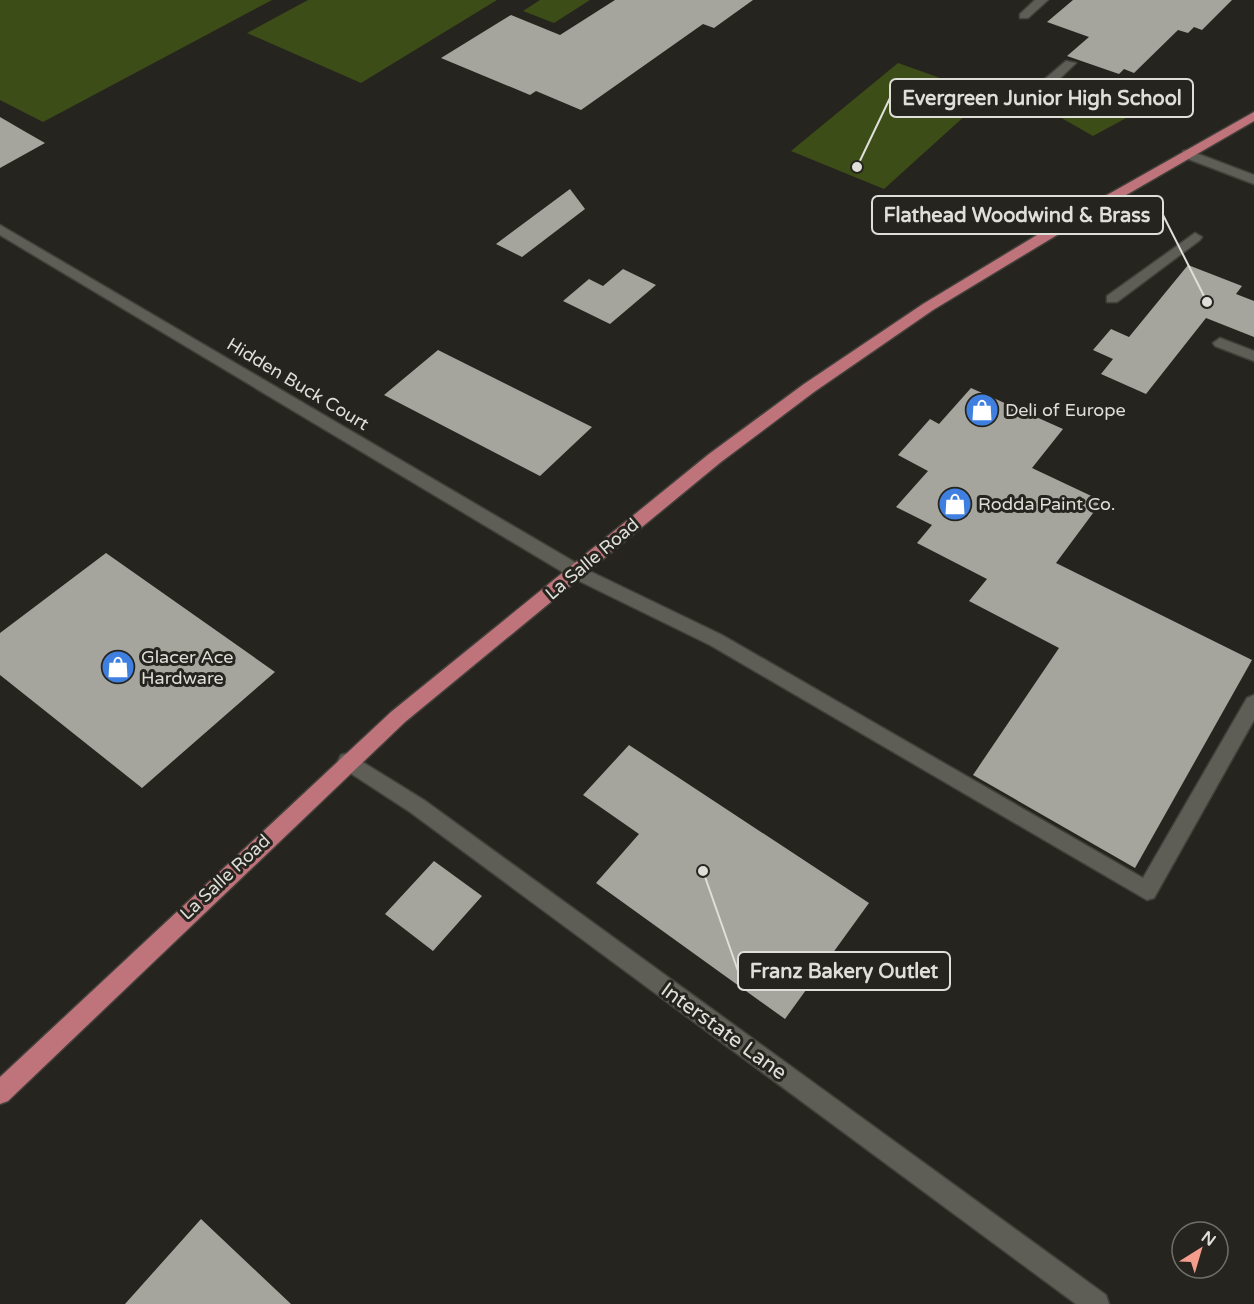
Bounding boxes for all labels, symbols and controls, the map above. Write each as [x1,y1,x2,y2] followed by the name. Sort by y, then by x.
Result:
[890,79,1193,117] callout: Evergreen Junior High School
[902,87,1182,111] text: Evergreen Junior High School
[872,196,1163,234] callout: Flathead Woodwind & Brass
[884,204,1151,228] text: Flathead Woodwind & Brass
[223,333,373,435] street label: Hidden Buck Court
[964,392,1000,428] shop icon: Deli of Europe
[1005,399,1126,421] place label: Deli of Europe
[937,486,973,522] shop icon: Rodda Paint Co.
[978,493,1115,515] place label: Rodda Paint Co.
[541,513,643,605] street label: La Salle Road
[141,646,233,689] place label: Glacer Ace Hardware
[100,649,136,685] shop icon: Glacer Ace Hardware
[175,830,275,924] street label: La Salle Road
[738,952,950,990] callout: Franz Bakery Outlet
[750,960,939,984] text: Franz Bakery Outlet
[656,977,792,1086] street label: Interstate Lane
[1170,1220,1230,1280] north arrow
[1197,1227,1220,1251] text: N

